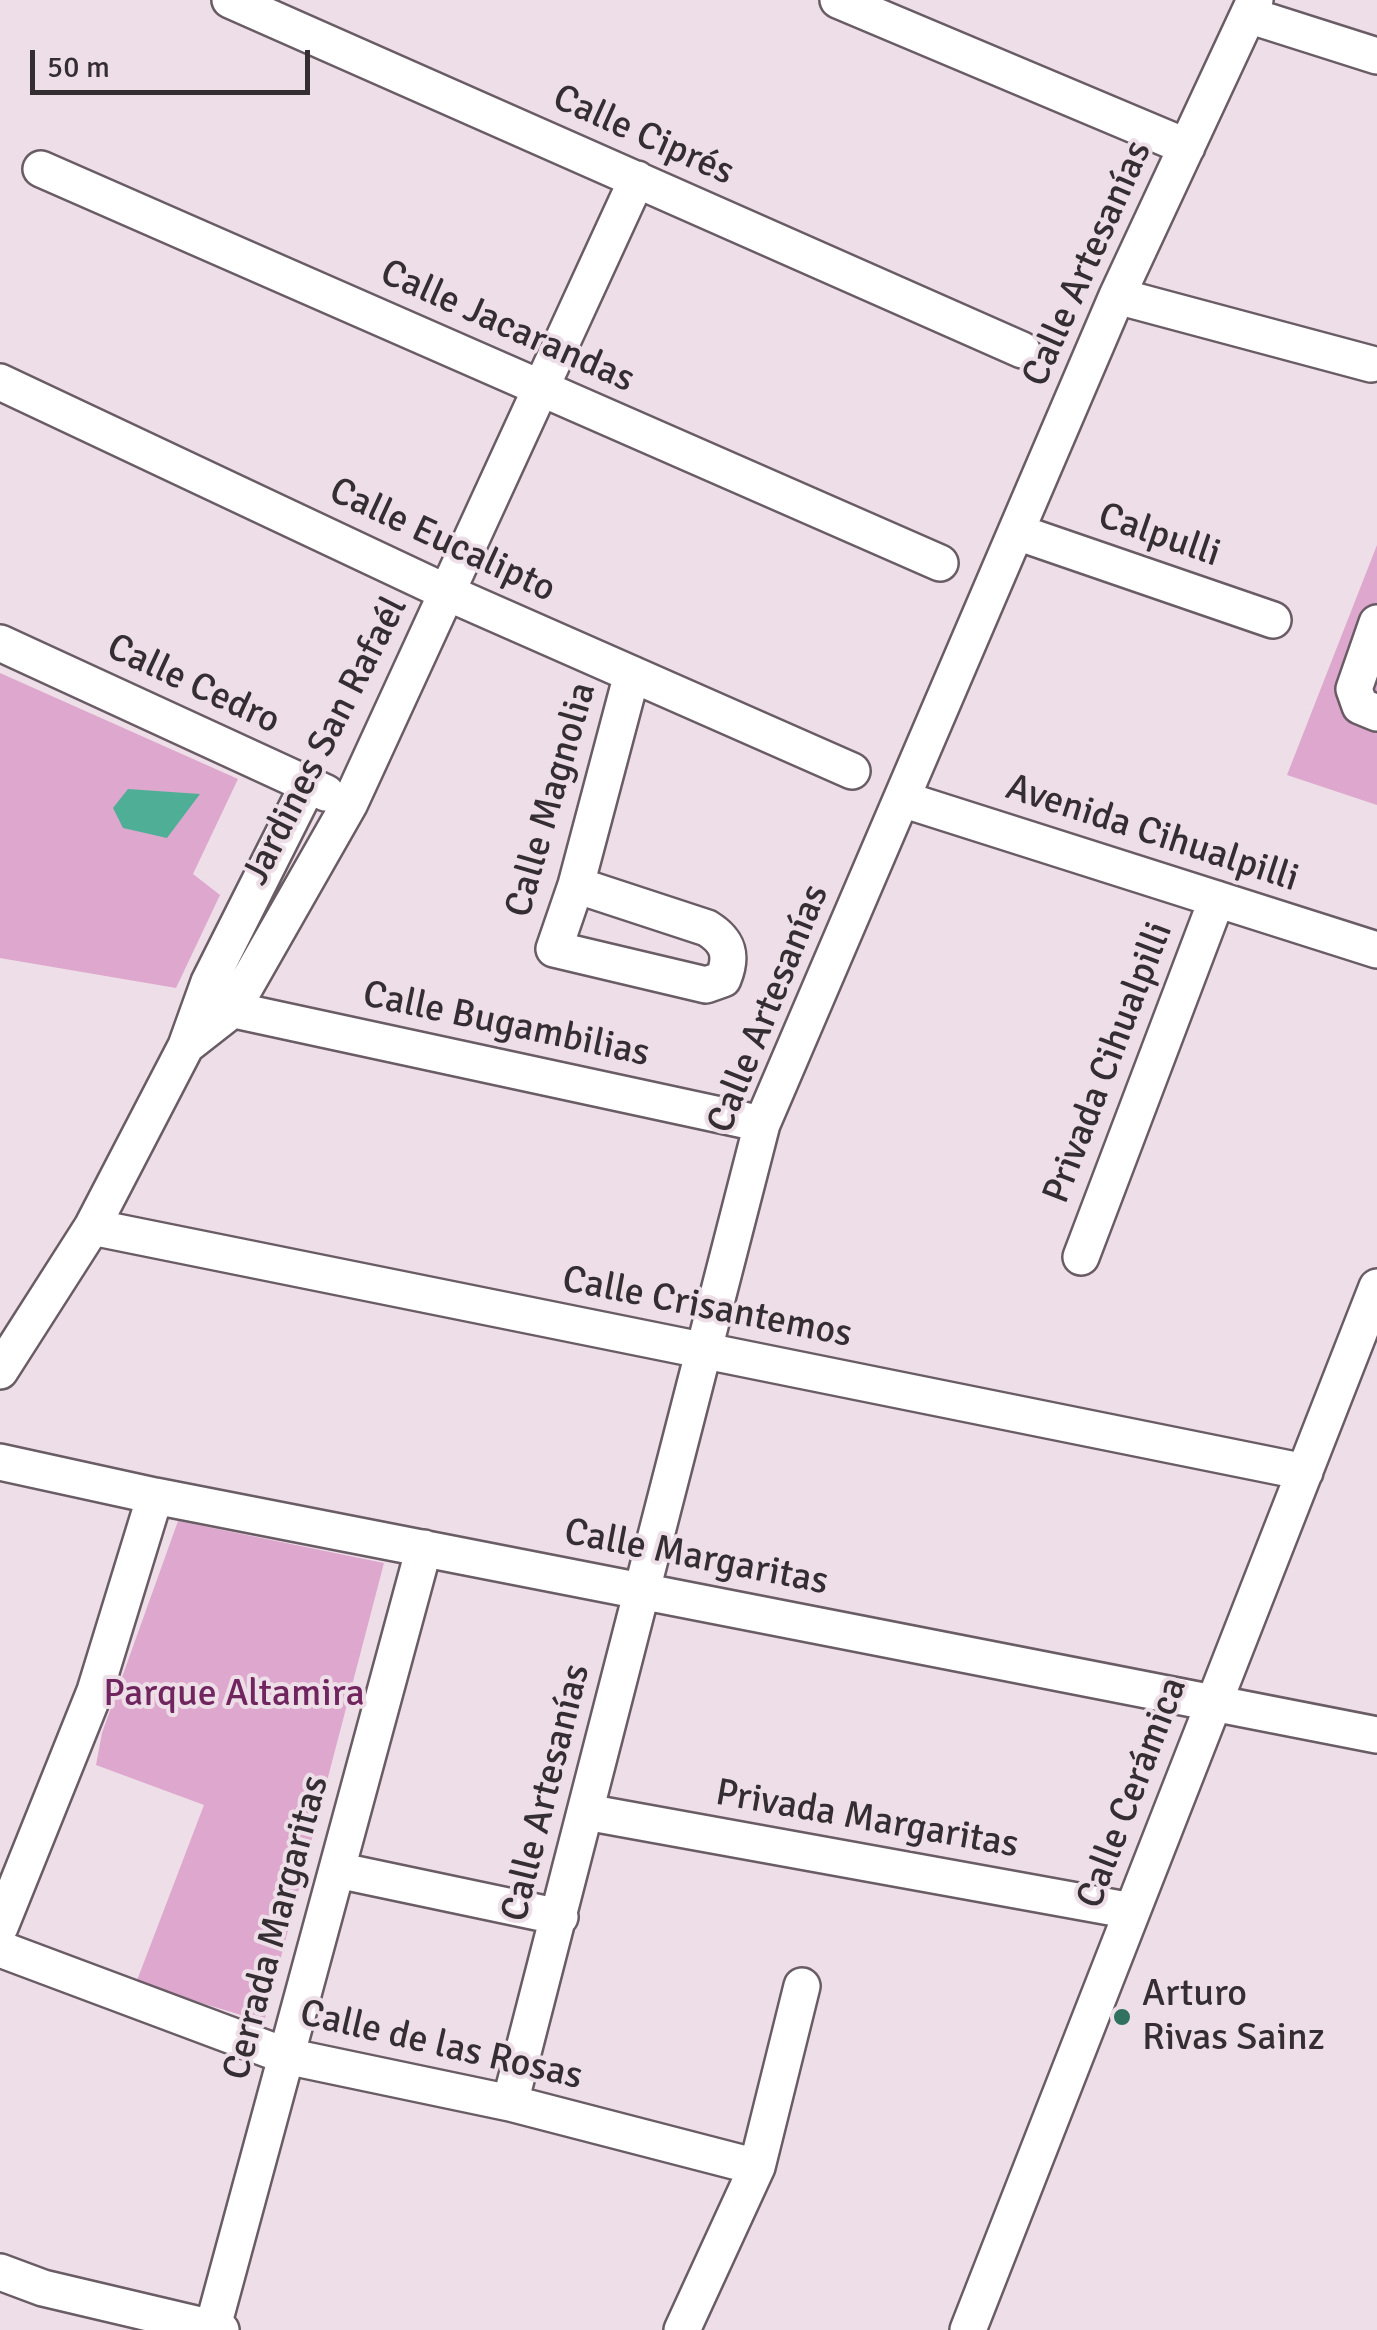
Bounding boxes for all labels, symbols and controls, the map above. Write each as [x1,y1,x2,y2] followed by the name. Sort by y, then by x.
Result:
[35,30,315,92] scale bar
[47,49,110,86] text: 50 m
[546,76,740,196] street label: Calle Ciprés
[1014,134,1162,394] street label: Calle Artesanías
[373,251,641,403] street label: Calle Jacarandas
[322,469,562,613] street label: Calle Eucalipto
[1092,494,1226,578] street label: Calpulli
[234,589,418,893] street label: Jardines San Rafaél
[99,625,287,745] street label: Calle Cedro
[497,678,607,922] street label: Calle Magnolia
[1000,765,1304,903] street label: Avenida Cihualpilli
[698,878,840,1140] street label: Calle Artesanías
[1034,916,1184,1210] street label: Privada Cihualpilli
[359,972,653,1078] street label: Calle Bugambilias
[558,1258,856,1358] street label: Calle Crisantemos
[560,1510,832,1606] street label: Calle Margaritas
[493,1660,601,1926] street label: Calle Artesanías
[1068,1671,1198,1915] street label: Calle Cerámica
[103,1672,365,1718] park label: Parque Altamira
[214,1771,340,2085] street label: Cerrada Margaritas
[712,1771,1022,1869] street label: Privada Margaritas
[1142,1972,1325,2062] place label: Arturo Rivas Sainz
[295,1991,587,2101] street label: Calle de las Rosas
[1111,2006,1133,2028] marker: Arturo Rivas Sainz

